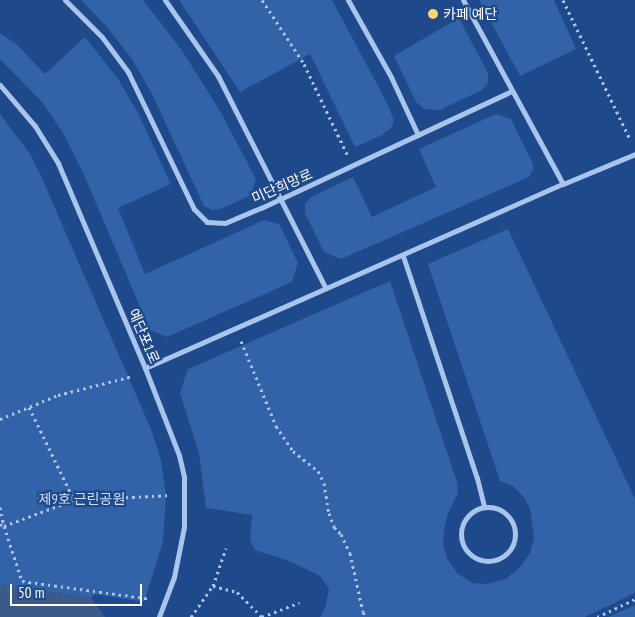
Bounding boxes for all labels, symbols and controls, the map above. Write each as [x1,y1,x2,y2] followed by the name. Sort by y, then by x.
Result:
[443,6,497,22] place label: 카페 예단
[427,8,439,20] marker: 카페 예단
[249,165,315,207] street label: 미단희망로
[125,306,163,366] street label: 예단포1로
[39,491,125,507] park label: 제9호 근린공원
[12,574,145,606] scale bar
[18,583,44,602] text: 50 m

